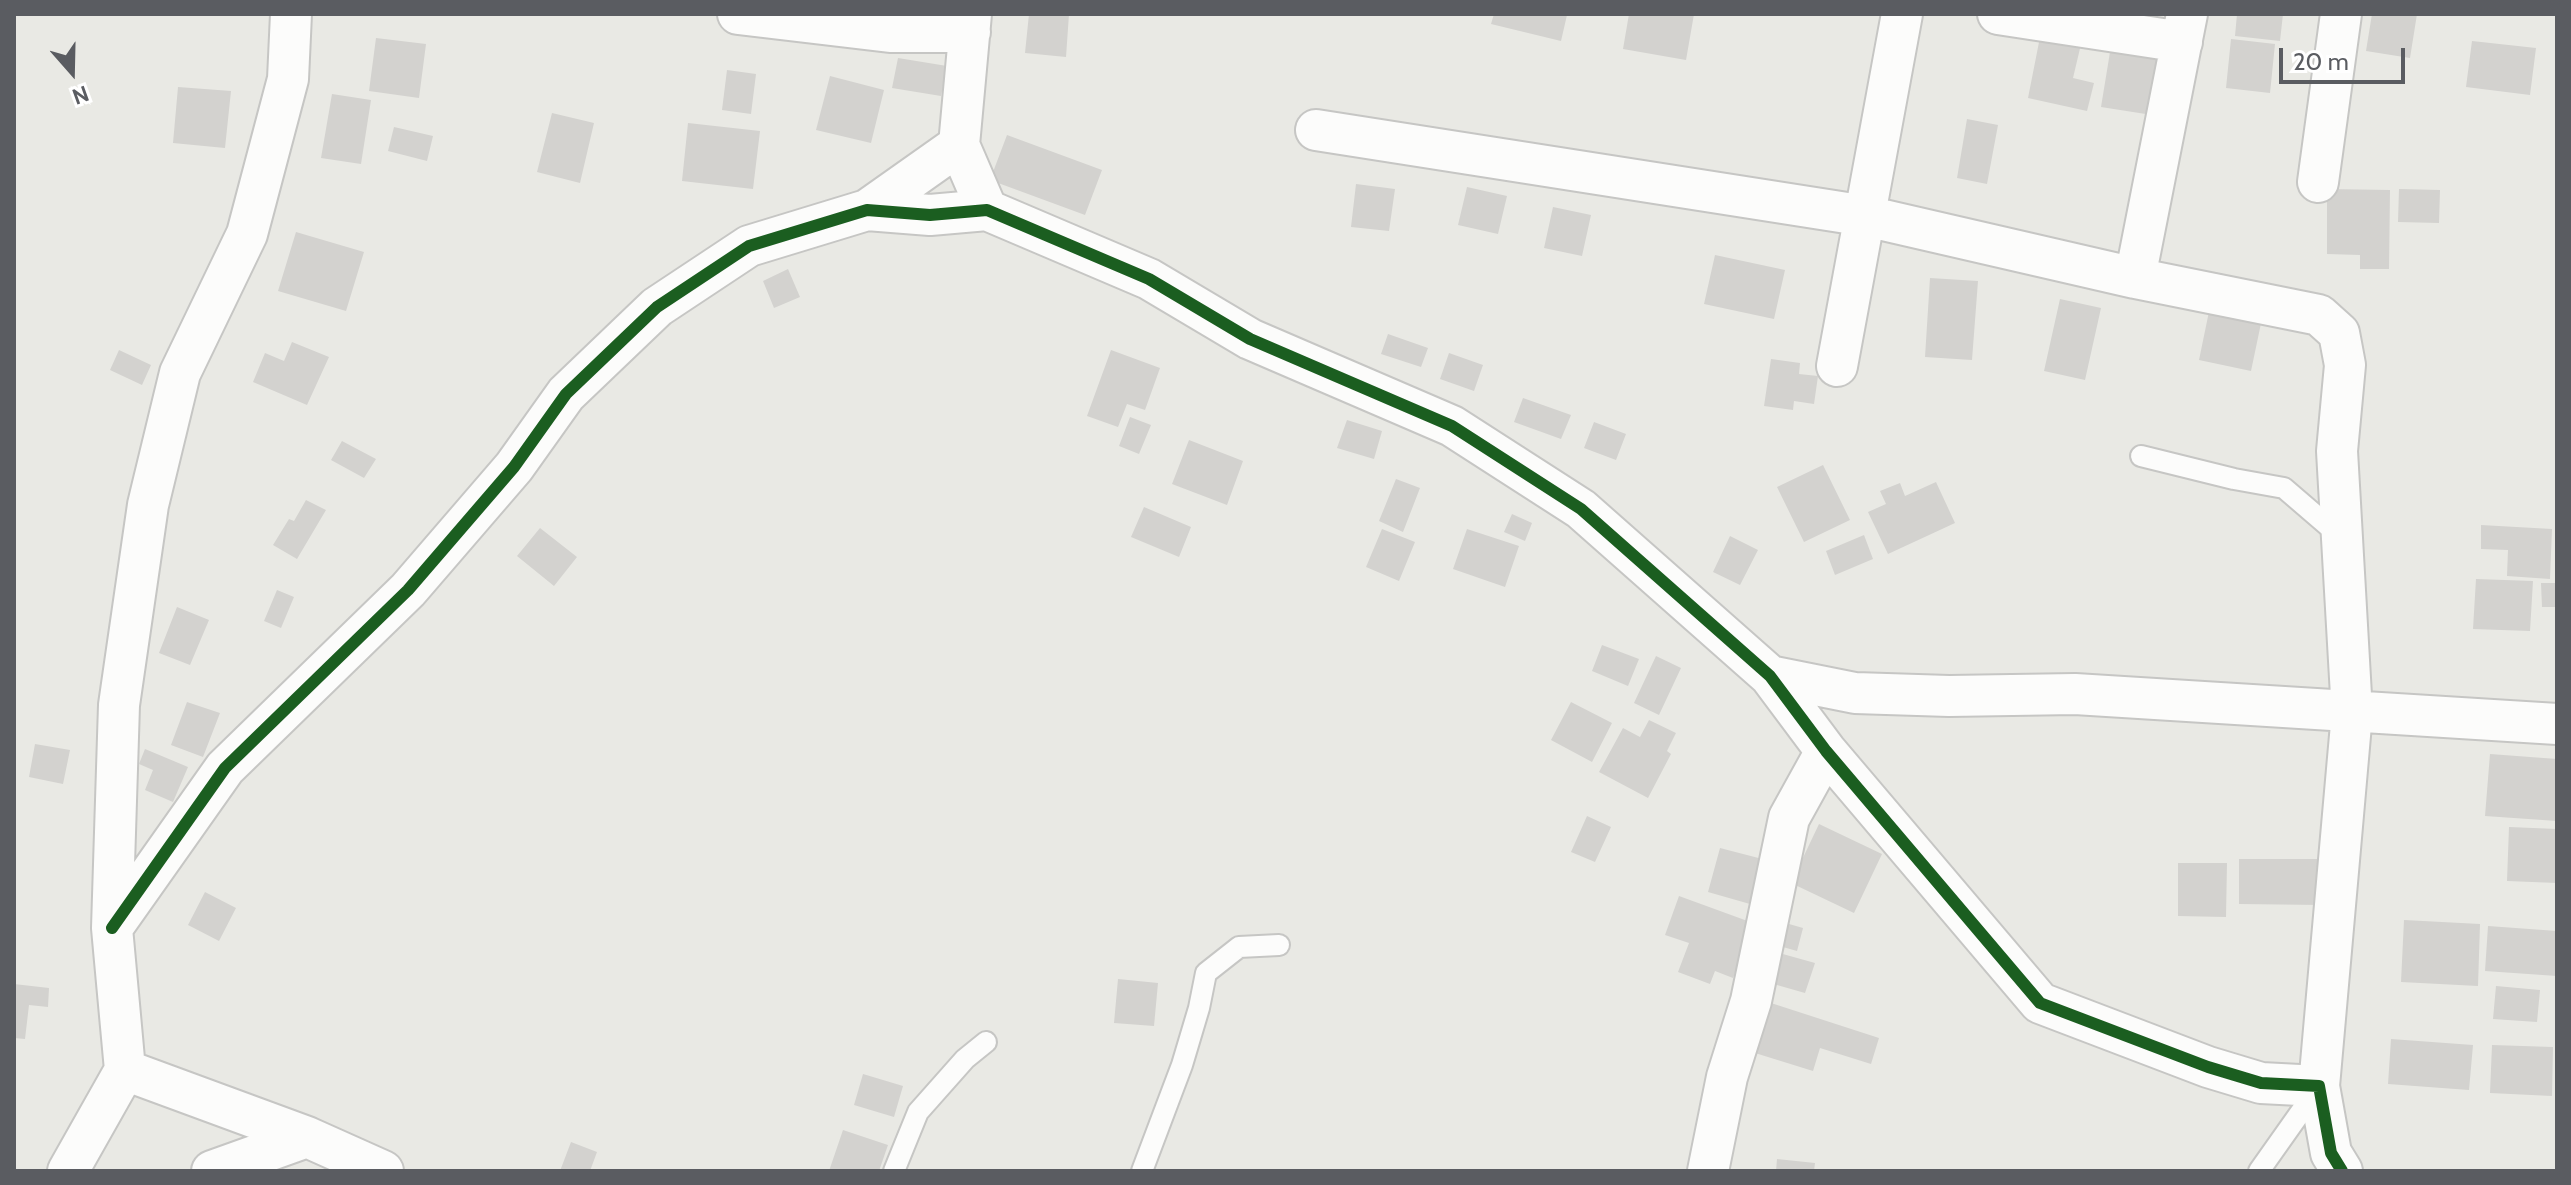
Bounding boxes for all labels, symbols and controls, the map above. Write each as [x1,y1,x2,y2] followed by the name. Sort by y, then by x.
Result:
[32,32,112,112] north arrow
[2283,32,2409,82] scale bar
[2293,47,2349,76] text: 20 m
[68,80,92,110] text: N

